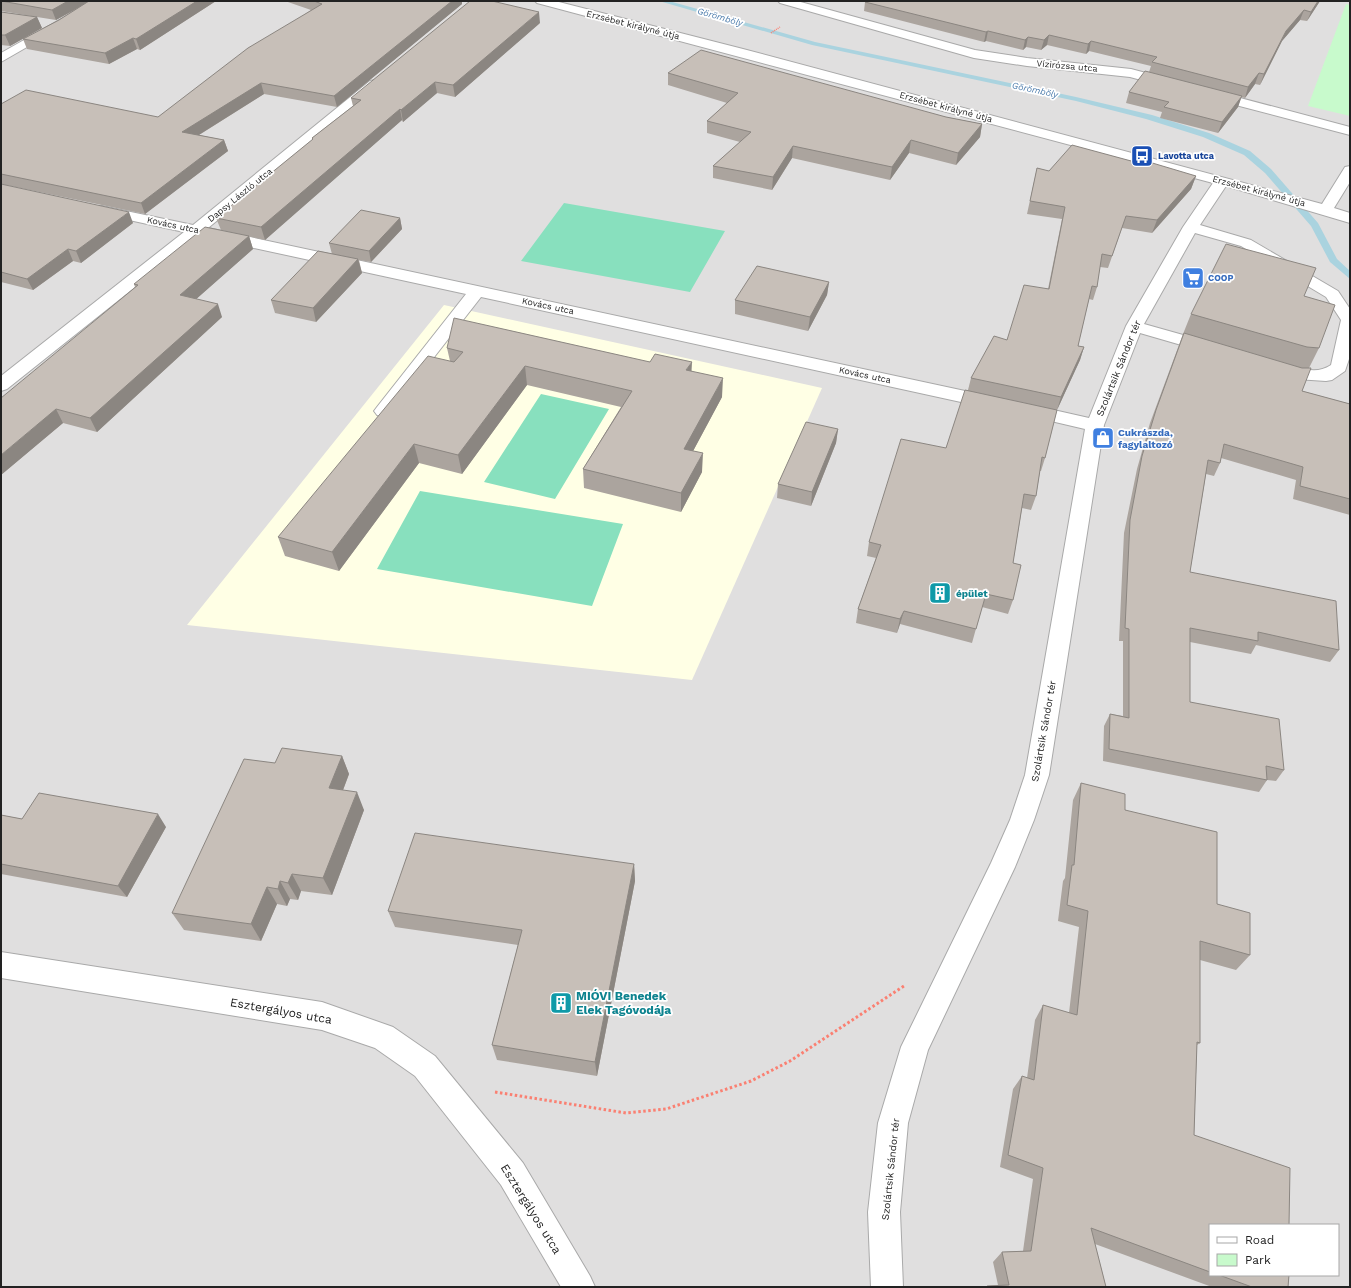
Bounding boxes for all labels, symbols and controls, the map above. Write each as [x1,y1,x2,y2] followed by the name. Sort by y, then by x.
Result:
[696,6,744,28] water label: Görömböly
[585,9,681,41] street label: Erzsébet királyné útja
[1036,58,1098,74] street label: Vízirózsa utca
[1011,80,1059,100] water label: Görömböly
[899,90,993,124] street label: Erzsébet királyné útja
[1129,143,1155,169] bus stop icon: Lavotta utca
[1158,151,1215,161] place label: Lavotta utca
[206,166,274,224] street label: Dapsy László utca
[1212,174,1306,208] street label: Erzsébet királyné útja
[146,215,200,235] street label: Kovács utca
[1180,265,1206,291] supermarket icon: COOP
[1208,273,1233,283] place label: COOP
[521,296,575,316] street label: Kovács utca
[1094,319,1143,418] street label: Szolártsik Sándor tér
[838,365,892,385] street label: Kovács utca
[1090,425,1116,451] shop icon: Cukrászda, fagylaltozó
[1118,427,1173,450] place label: Cukrászda, fagylaltozó
[927,580,953,606] building icon: épület
[956,588,988,599] place label: épület
[1029,680,1058,783] street label: Szolártsik Sándor tér
[576,989,671,1017] place label: MIÓVI Benedek Elek Tagóvodája
[548,990,574,1016] building icon: MIÓVI Benedek Elek Tagóvodája
[229,995,333,1027] street label: Esztergályos utca
[880,1117,901,1221] street label: Szolártsik Sándor tér
[498,1162,564,1257] street label: Esztergályos utca
[1209,1224,1339,1276] legend
[1245,1233,1274,1247] text: Road
[1245,1253,1271,1267] text: Park

